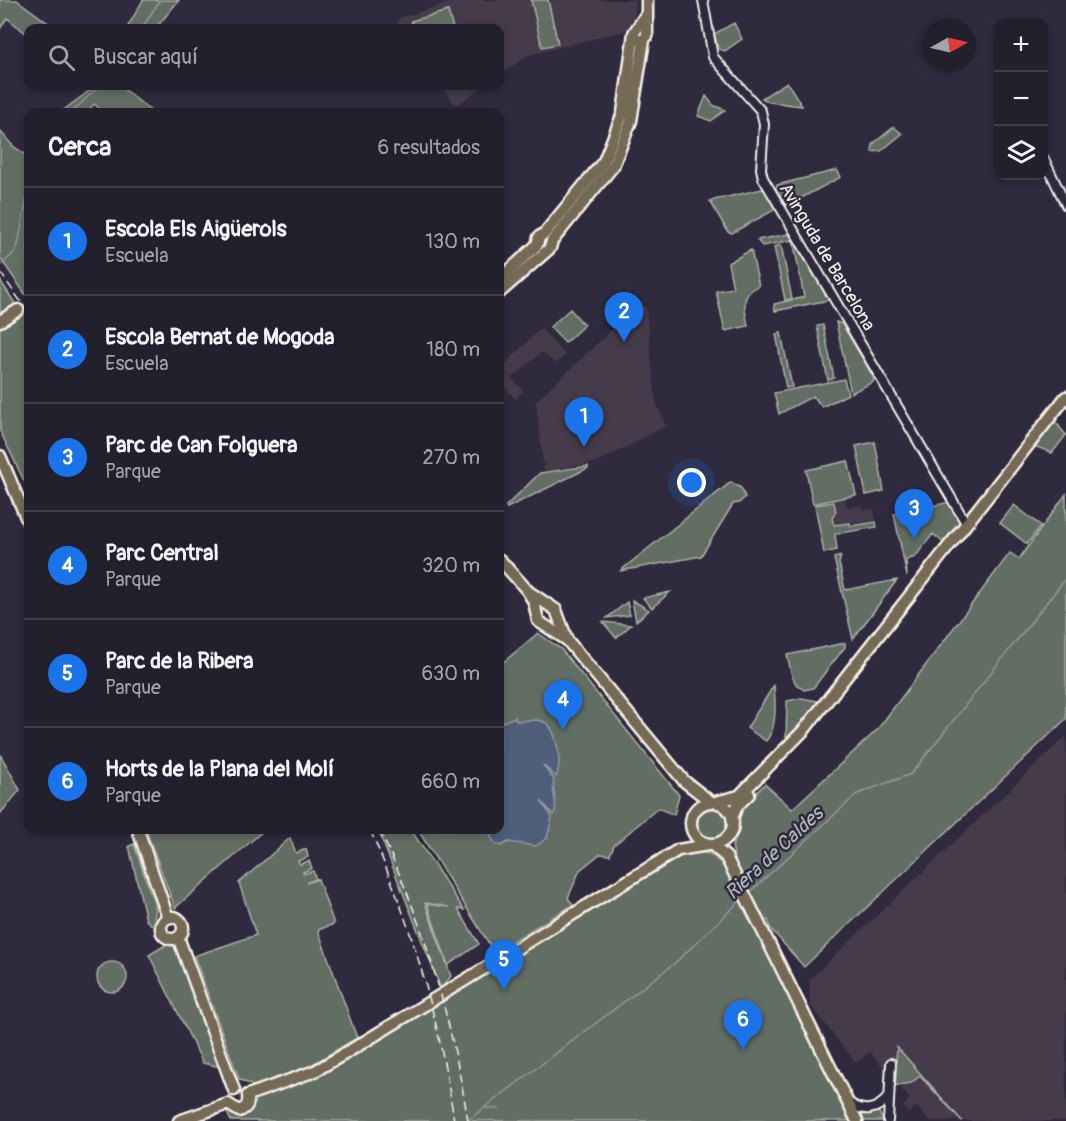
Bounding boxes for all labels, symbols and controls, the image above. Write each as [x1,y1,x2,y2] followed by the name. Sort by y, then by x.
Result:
[922,18,976,72] north arrow
[994,18,1048,180] map controls
[994,18,1048,72] button: +
[24,24,504,90] search box
[45,41,78,74] icon: search
[93,43,198,71] text: Buscar aquí
[994,72,1048,126] button: −
[994,126,1048,180] button: layers
[48,131,111,163] text: Cerca
[378,135,480,160] text: 6 resultados
[774,179,880,335] street label: Avinguda de Barcelona
[105,215,287,243] text: Escola Els Aigüerols
[64,229,71,254] text: 1
[425,229,480,254] text: 130 m
[105,243,168,268] text: Escuela
[604,292,644,342] pin: 2
[105,323,335,351] text: Escola Bernat de Mogoda
[62,337,73,362] text: 2
[426,337,480,362] text: 180 m
[105,351,168,376] text: Escuela
[564,398,604,447] pin: 1
[105,431,298,459] text: Parc de Can Folguera
[62,445,73,470] text: 3
[422,445,480,470] text: 270 m
[105,459,161,484] text: Parque
[677,468,706,497] your location
[894,490,934,539] pin: 3
[105,539,219,567] text: Parc Central
[62,553,73,578] text: 4
[422,553,480,578] text: 320 m
[105,567,161,592] text: Parque
[105,647,254,675] text: Parc de la Ribera
[62,661,73,686] text: 5
[421,661,480,686] text: 630 m
[105,675,161,700] text: Parque
[544,680,582,730] pin: 4
[105,755,334,783] text: Horts de la Plana del Molí
[62,769,73,794] text: 6
[421,769,480,794] text: 660 m
[105,783,161,808] text: Parque
[720,800,830,905] water label: Riera de Caldes
[484,940,524,990] pin: 5
[724,1000,762,1050] pin: 6

